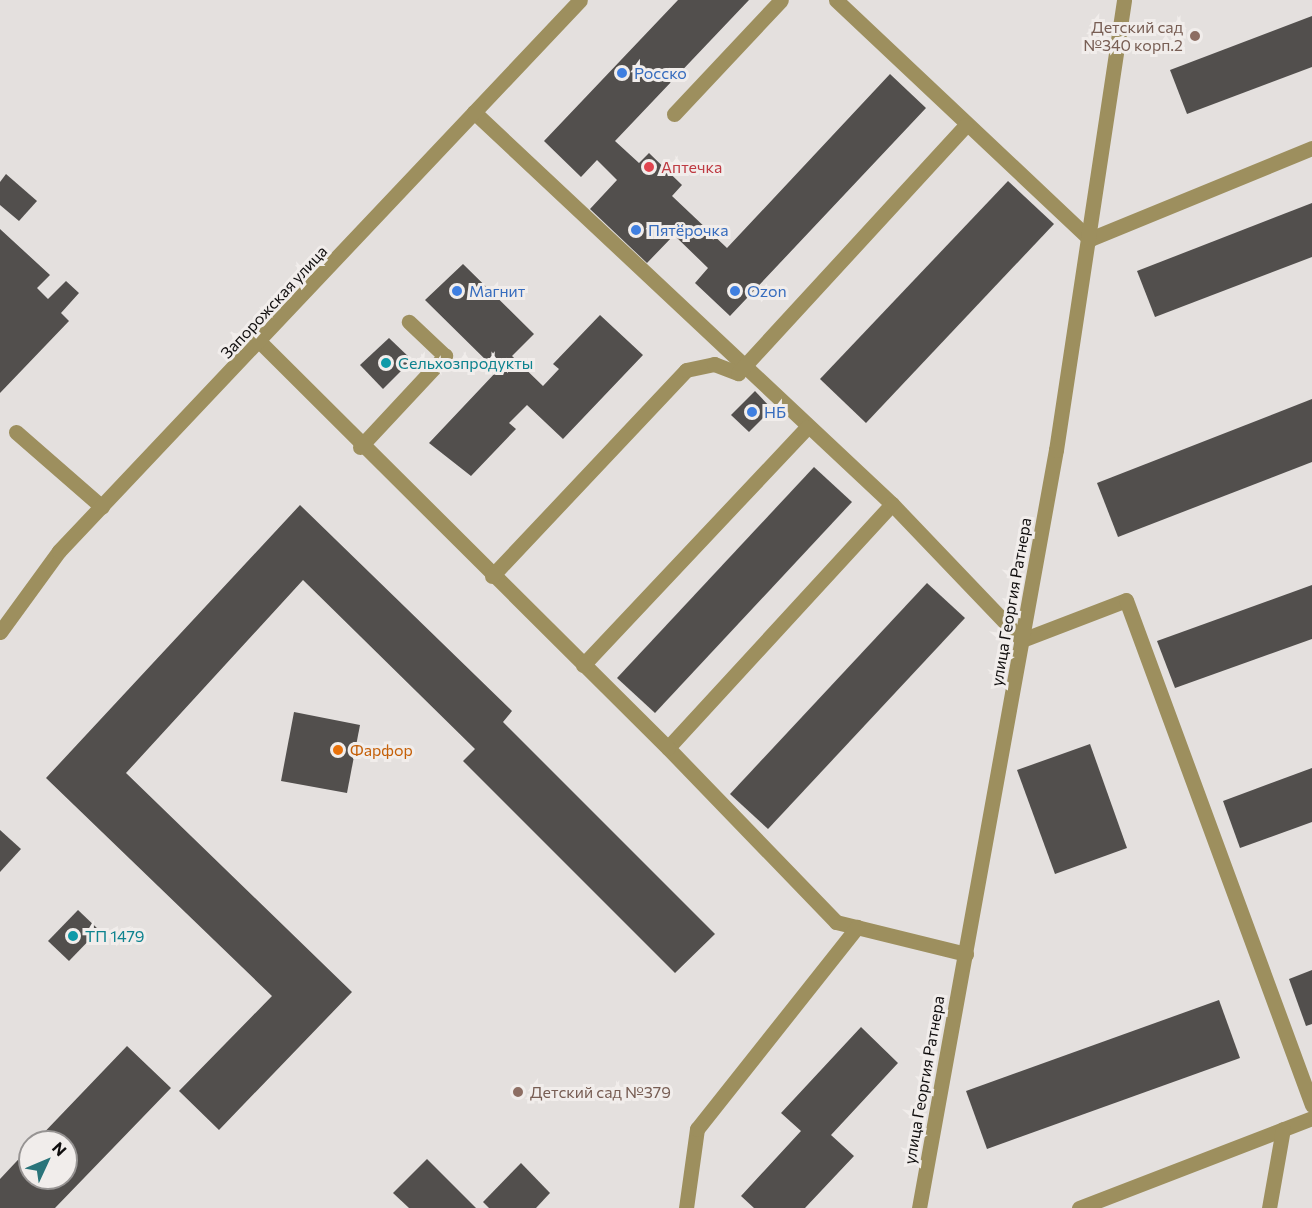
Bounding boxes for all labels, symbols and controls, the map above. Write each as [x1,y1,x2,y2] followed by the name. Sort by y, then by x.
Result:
[1083,17,1183,55] place label: Детский сад №340 корп.2
[1188,29,1202,43] marker: Детский сад №340 корп.2
[634,63,687,83] place label: Росско
[615,66,629,80] marker: Росско
[661,157,722,177] place label: Аптечка
[642,160,656,174] marker: Аптечка
[648,220,728,240] place label: Пятёрочка
[629,223,643,237] marker: Пятёрочка
[217,242,331,362] street label: Запорожская улица
[469,281,525,301] place label: Магнит
[747,281,787,301] place label: Ozon
[450,284,464,298] marker: Магнит
[728,284,742,298] marker: Ozon
[398,353,533,373] place label: Сельхозпродукты
[379,356,393,370] marker: Сельхозпродукты
[764,402,786,422] place label: НБ
[745,405,759,419] marker: НБ
[987,516,1035,688] street label: улица Георгия Ратнера
[350,740,413,760] place label: Фарфор
[331,743,345,757] marker: Фарфор
[85,926,145,946] place label: ТП 1479
[66,929,80,943] marker: ТП 1479
[900,994,948,1166] street label: улица Георгия Ратнера
[530,1082,671,1102] place label: Детский сад №379
[511,1085,525,1099] marker: Детский сад №379
[18,1130,78,1190] north arrow
[49,1138,71,1159] text: N

